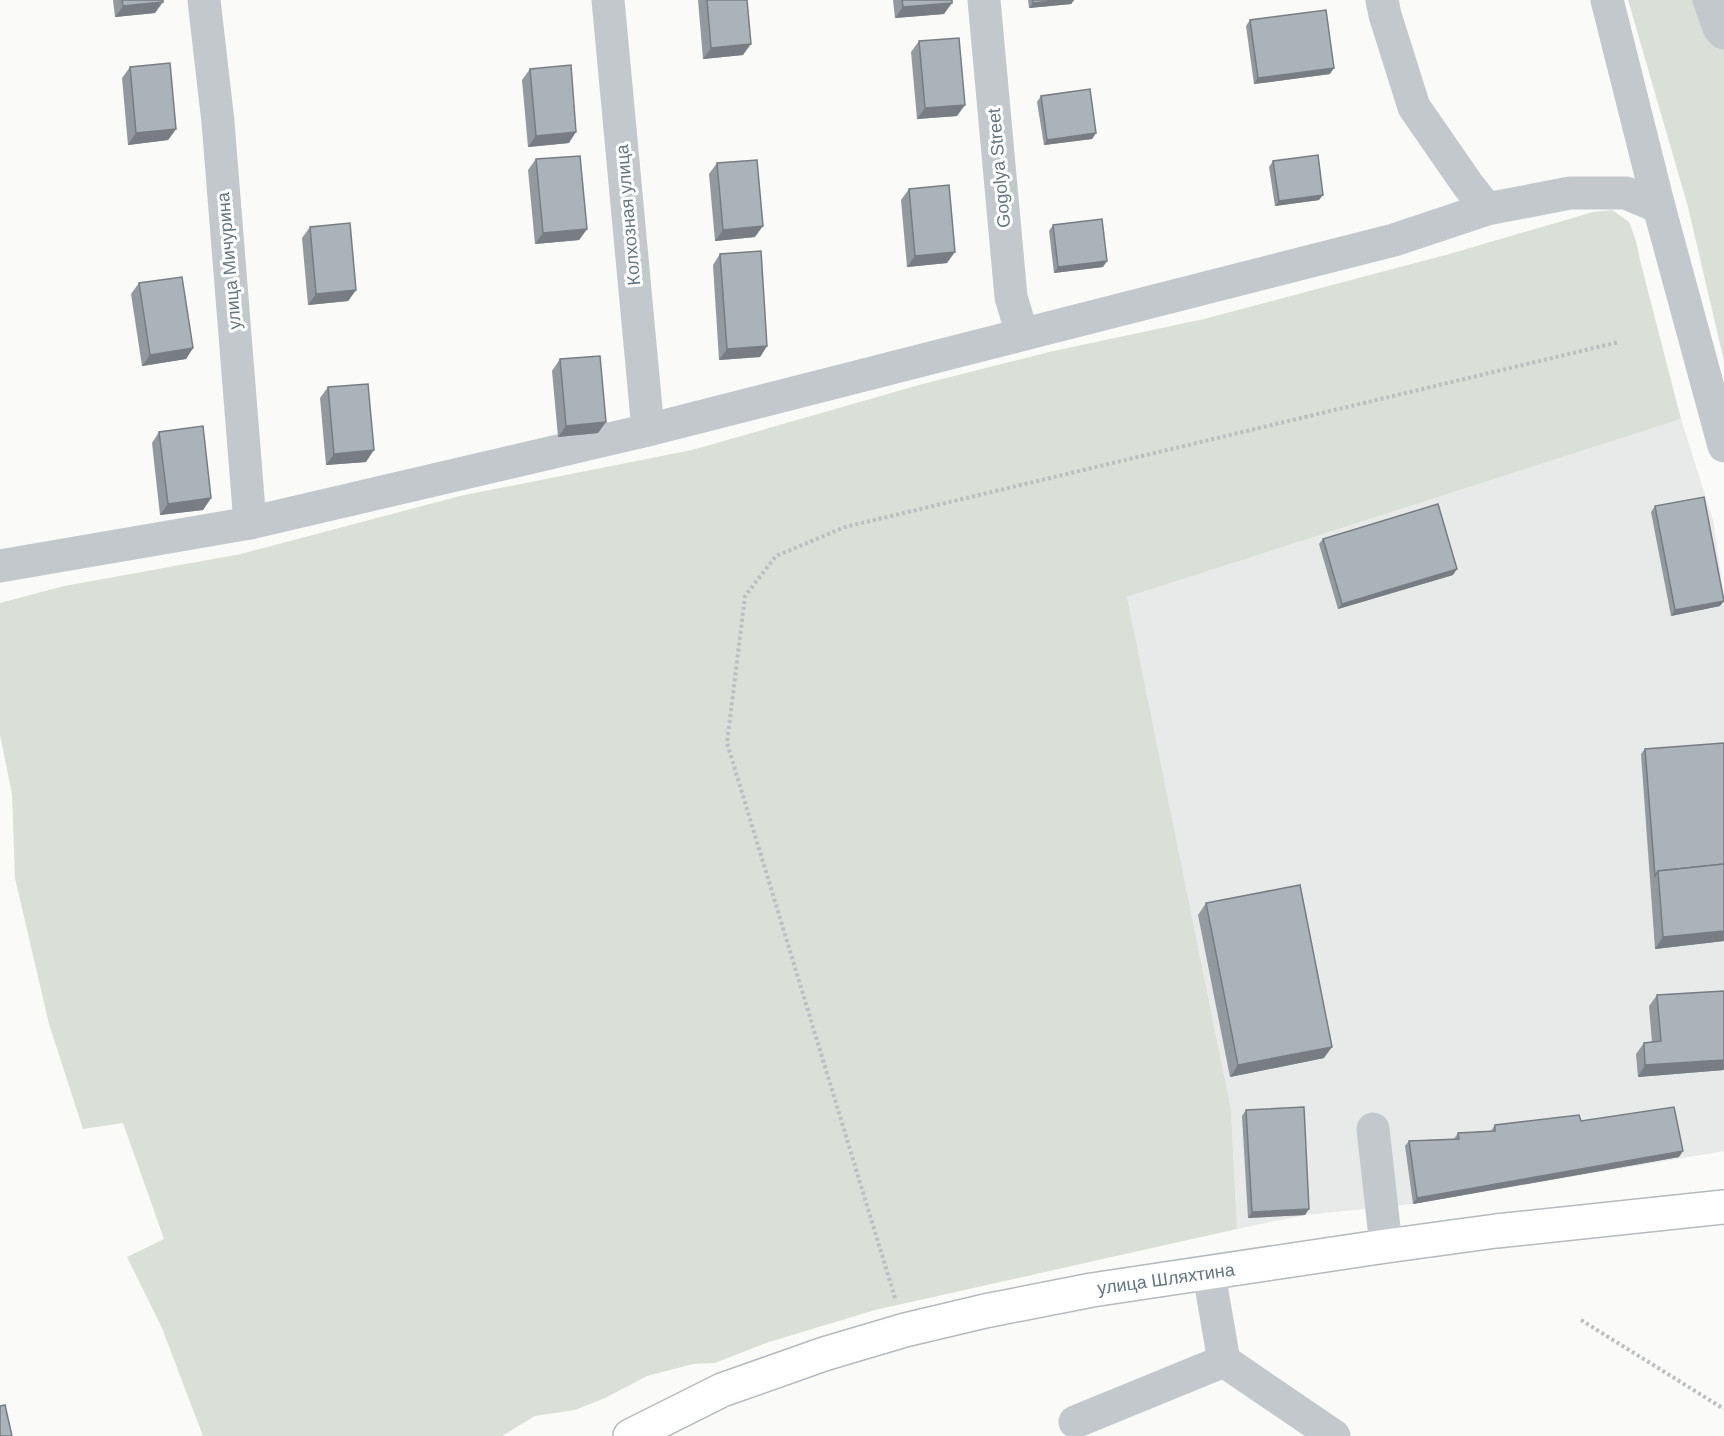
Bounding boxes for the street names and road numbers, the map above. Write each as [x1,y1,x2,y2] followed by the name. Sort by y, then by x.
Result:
[984,107,1014,229] street label: Gogolya Street
[612,143,644,286] street label: Колхозная улица
[213,191,245,330] street label: улица Мичурина
[1096,1259,1237,1299] street label: улица Шляхтина

